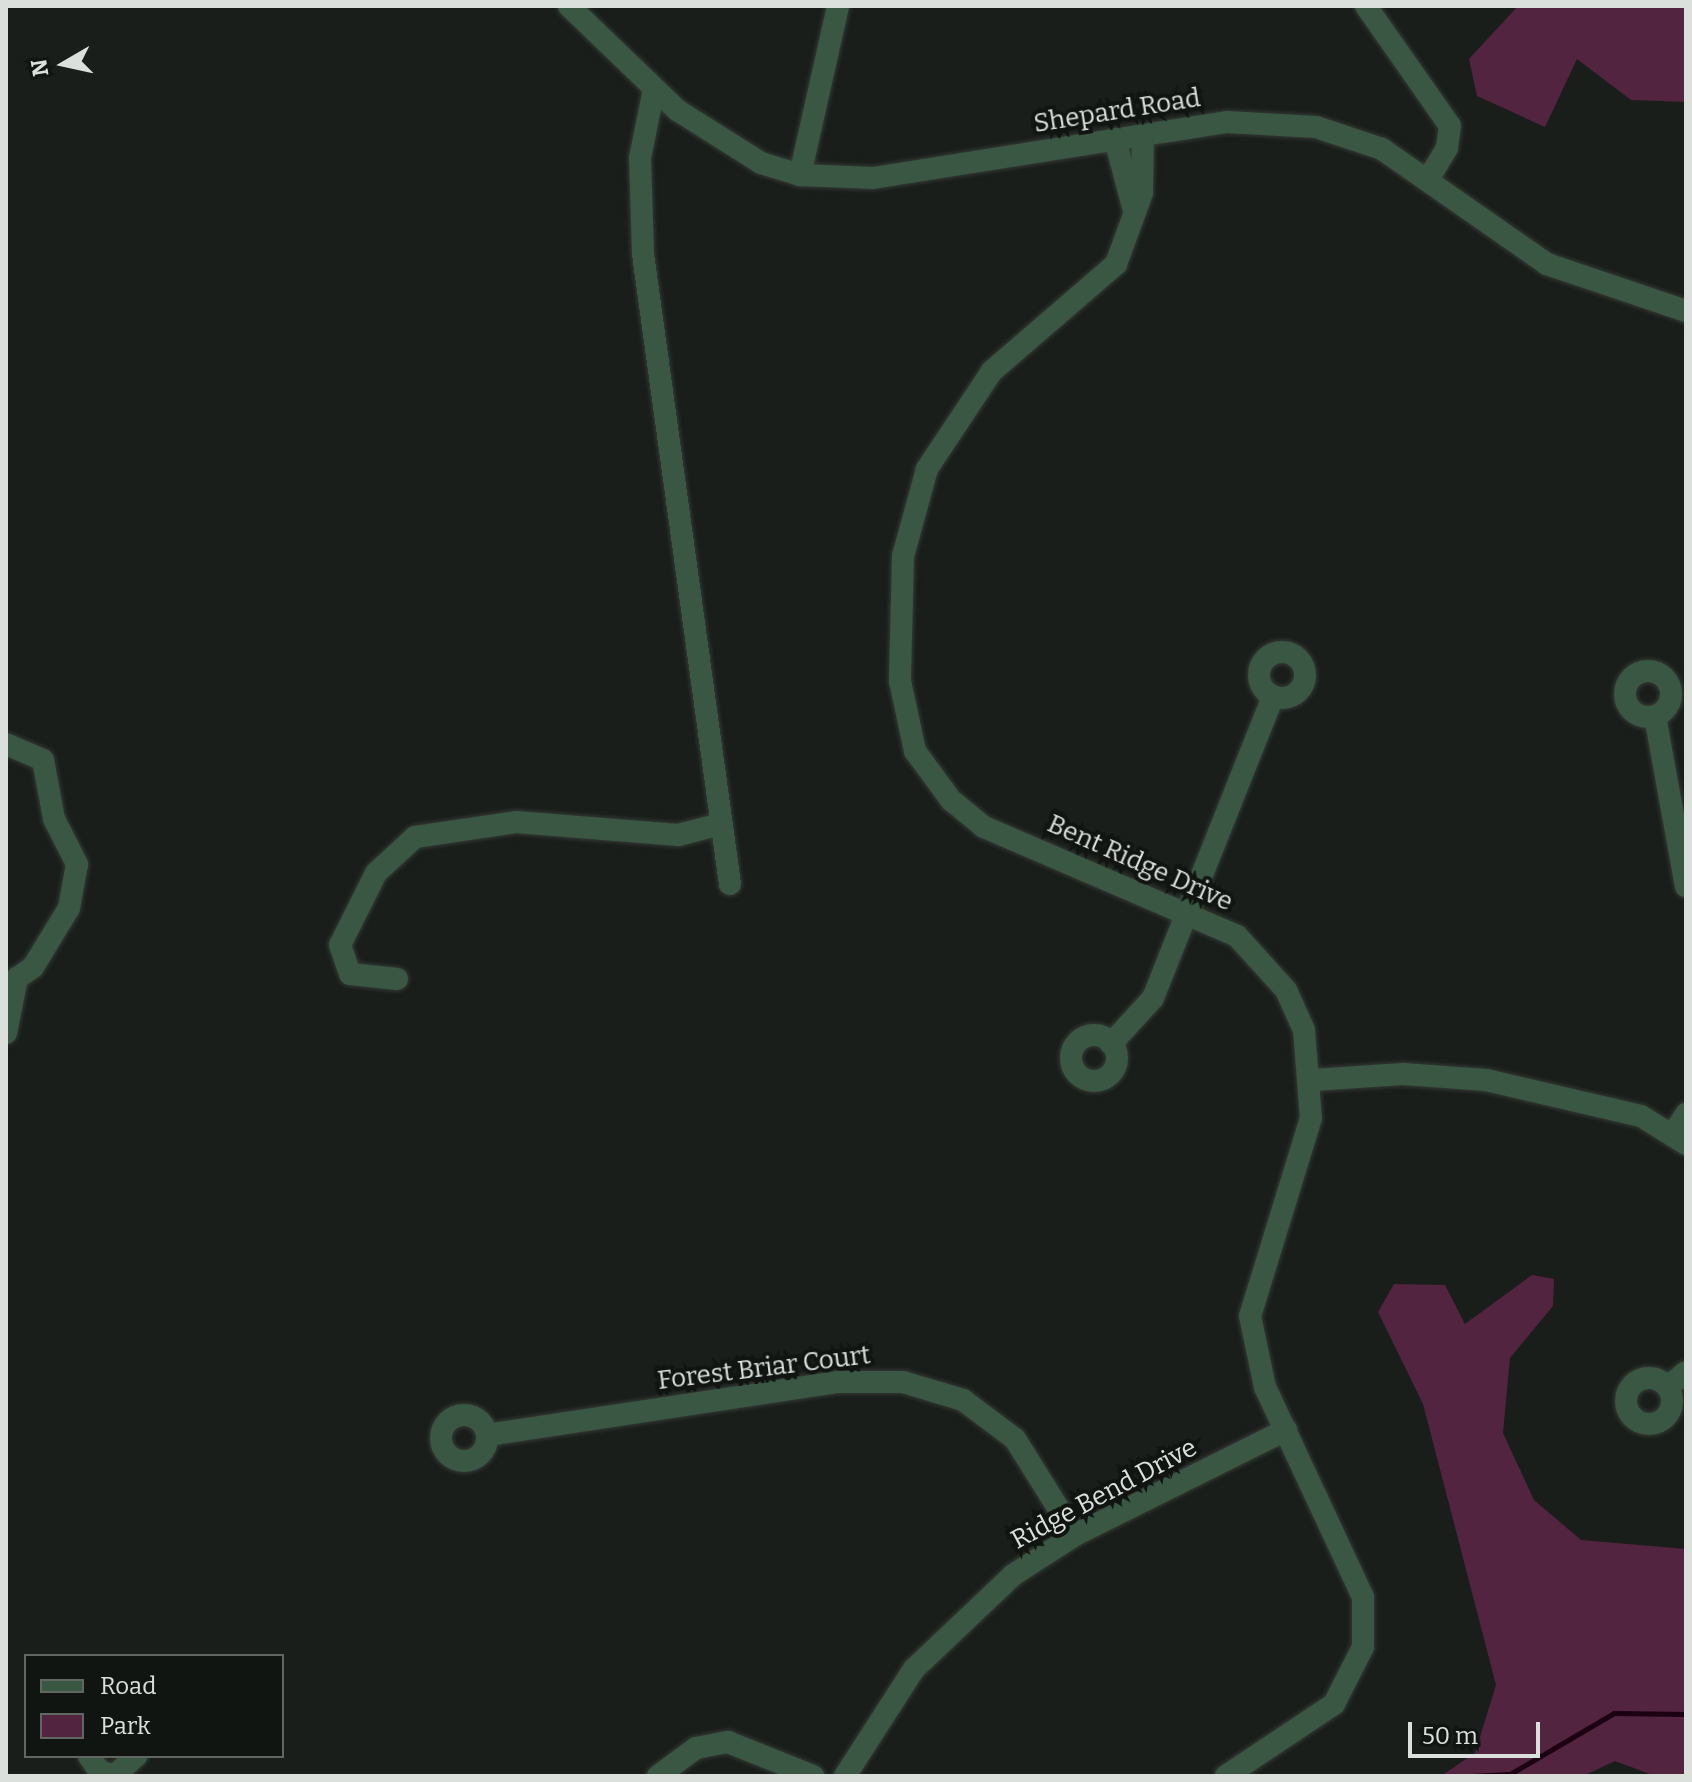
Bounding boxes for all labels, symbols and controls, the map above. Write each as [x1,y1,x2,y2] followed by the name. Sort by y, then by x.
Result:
[24,24,104,104] north arrow
[25,57,54,78] text: N
[1031,82,1203,140] street label: Shepard Road
[1043,808,1237,918] street label: Bent Ridge Drive
[656,1339,872,1397] street label: Forest Briar Court
[1006,1432,1202,1556] street label: Ridge Bend Drive
[24,1654,284,1758] legend
[100,1672,156,1700] text: Road
[1412,1706,1544,1756] scale bar
[100,1712,151,1740] text: Park
[1422,1722,1478,1750] text: 50 m

